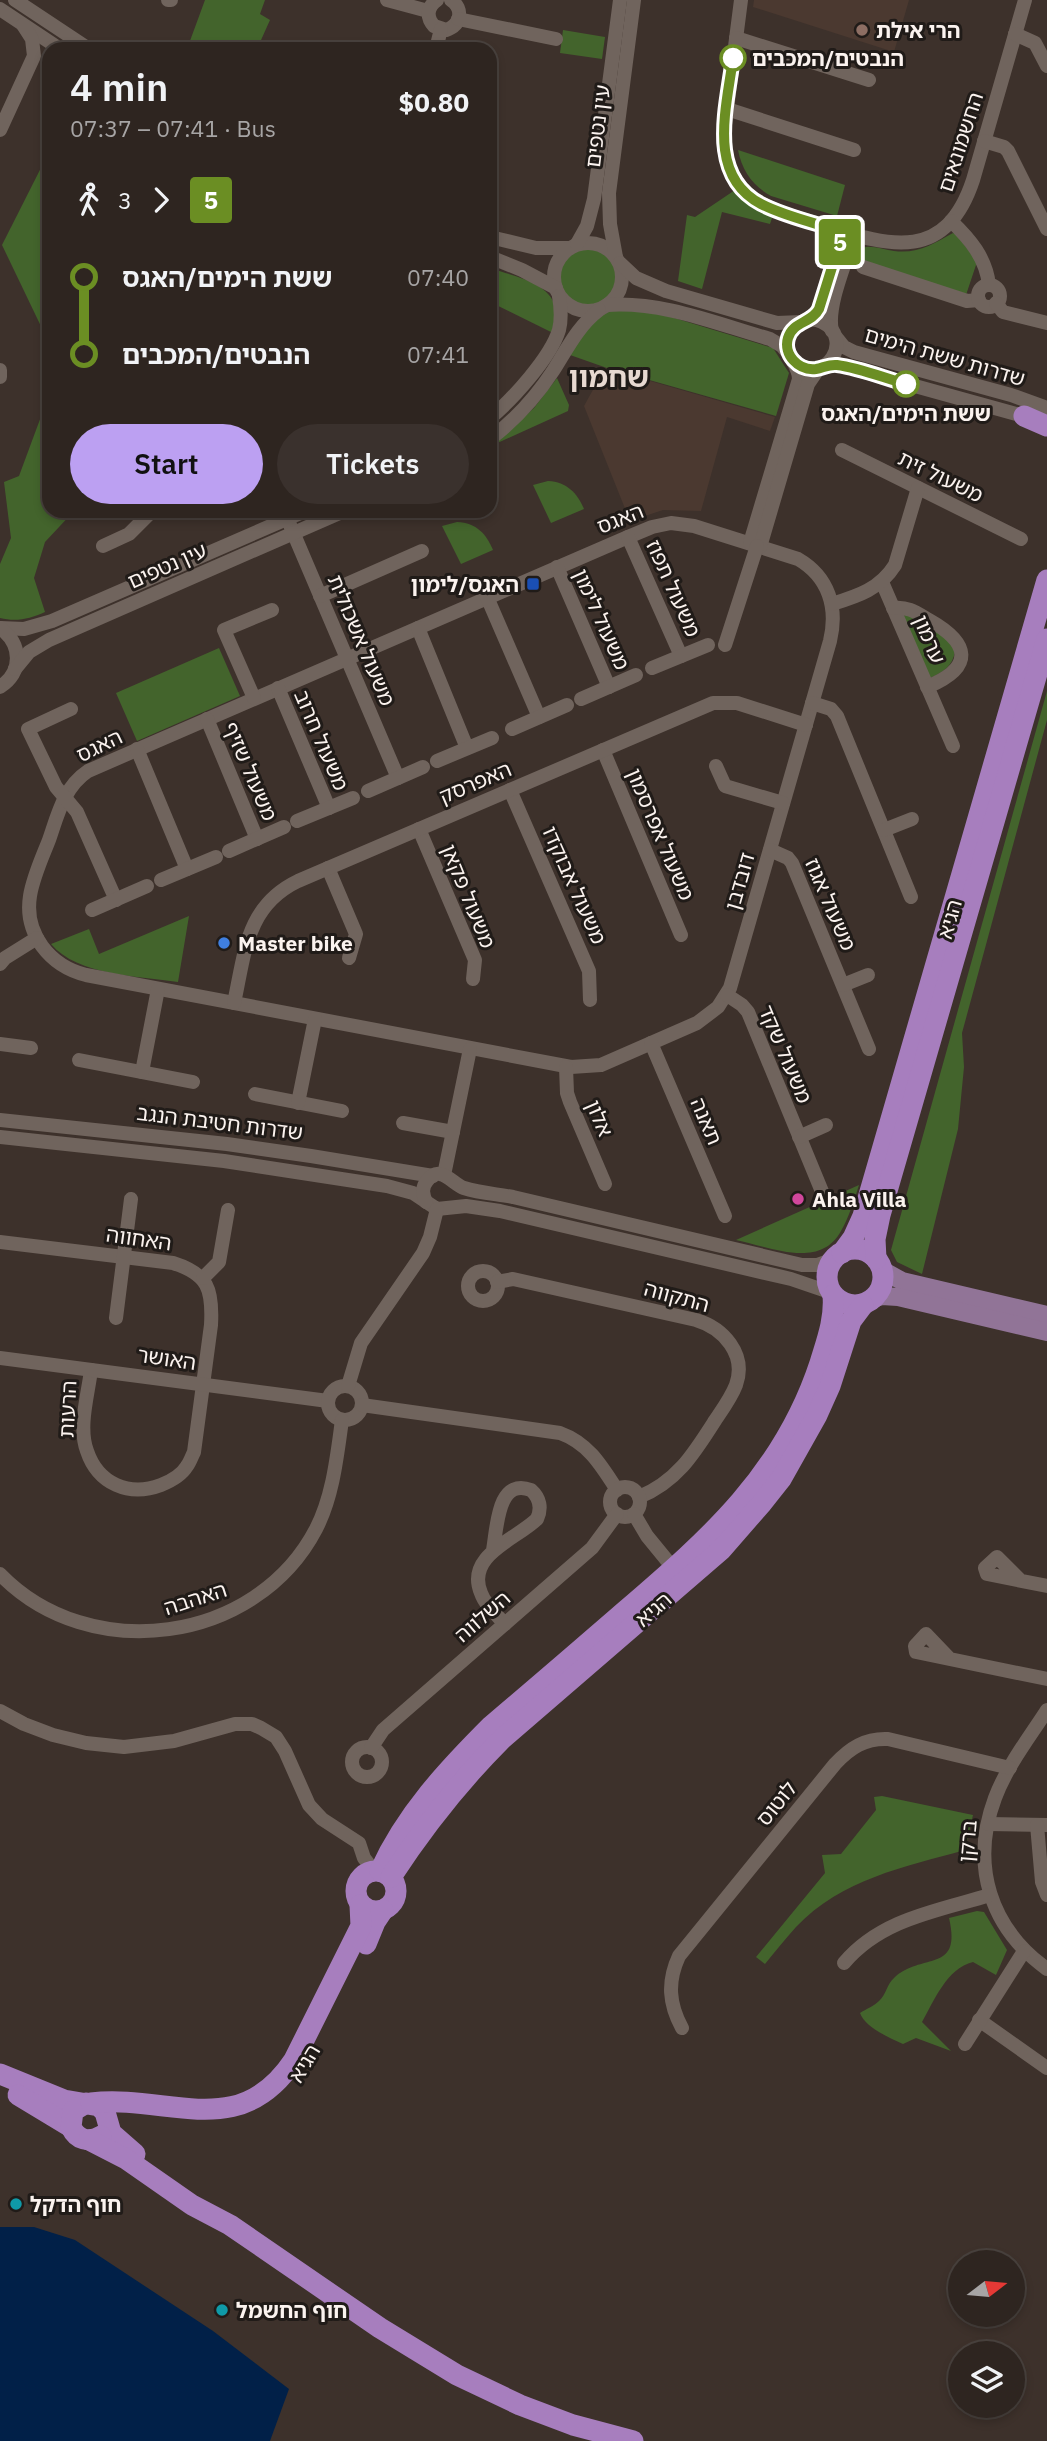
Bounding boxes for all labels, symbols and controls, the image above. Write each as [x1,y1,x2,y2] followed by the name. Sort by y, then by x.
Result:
[876,16,961,44] place label: הרי אילת
[854,22,870,38] marker: הרי אילת
[752,44,904,72] place label: הנבטים/המכבים
[720,45,746,71] marker: הנבטים/המכבים
[70,62,168,111] text: 4 min
[578,83,616,169] street label: עין נטפים
[399,85,469,119] text: $0.80
[931,89,989,195] street label: החשמונאים
[70,113,276,143] text: 07:37 – 07:41 · Bus
[70,181,108,219] icon: walk
[142,181,180,219] icon: forward
[204,184,218,216] text: 5
[118,185,132,215] text: 3
[817,219,863,265] line badge: 5
[833,226,847,258] text: 5
[122,260,333,294] text: ששת הימים/האגס
[407,262,469,292] text: 07:40
[862,320,1028,392] street label: שדרות ששת הימים
[122,337,310,371] text: הנבטים/המכבים
[407,339,469,369] text: 07:41
[569,358,649,395] district label: שחמון
[893,371,919,397] marker: ששת הימים/האגס
[821,399,991,427] place label: ששת הימים/האגס
[70,424,263,504] button: Start
[277,424,469,504] button: Tickets
[894,443,988,509] street label: משעול זית
[593,496,647,540] street label: האגס
[123,535,211,595] street label: עין נטפים
[640,535,708,641] street label: משעול תפוז
[567,564,637,674] street label: משעול לימון
[322,570,402,710] street label: משעול אשכולית
[411,570,519,598] place label: האגס/לימון
[525,576,541,592] marker: האגס/לימון
[907,610,953,668] street label: ערמון
[288,685,356,795] street label: משעול חרוב
[218,717,285,825] street label: משעול שזיף
[71,722,127,768] street label: האגס
[435,754,515,810] street label: האפרסק
[621,764,701,904] street label: משעול אפרסמון
[537,822,614,949] street label: משעול אבוקדו
[435,840,503,952] street label: משעול פקאן
[717,849,761,913] street label: דובדבן
[799,853,863,955] street label: משעול אגוז
[930,896,968,942] street label: הגיא
[238,929,353,957] place label: Master bike
[216,935,232,951] marker: Master bike
[753,1001,819,1107] street label: משעול שקד
[685,1093,729,1149] street label: תאנה
[580,1095,620,1141] street label: אלון
[135,1098,305,1146] street label: שדרות חטיבת הנגב
[812,1185,906,1213] place label: Ahla Villa
[790,1191,806,1207] marker: Ahla Villa
[104,1220,174,1256] street label: האחווה
[641,1274,713,1318] street label: התקווה
[136,1340,198,1376] street label: האושר
[52,1380,82,1438] street label: הרעות
[160,1575,230,1621] street label: האהבה
[448,1584,516,1648] street label: השלווה
[629,1585,677,1633] street label: הגיא
[749,1775,803,1831] street label: לוטוס
[951,1819,983,1863] street label: ברקן
[282,2039,326,2087] street label: הגיא
[30,2190,121,2218] place label: חוף הדקל
[8,2196,24,2212] marker: חוף הדקל
[948,2250,1026,2328] north arrow
[948,2250,1025,2418] map controls
[236,2296,347,2324] place label: חוף החשמל
[214,2302,230,2318] marker: חוף החשמל
[948,2341,1025,2418] button: layers

